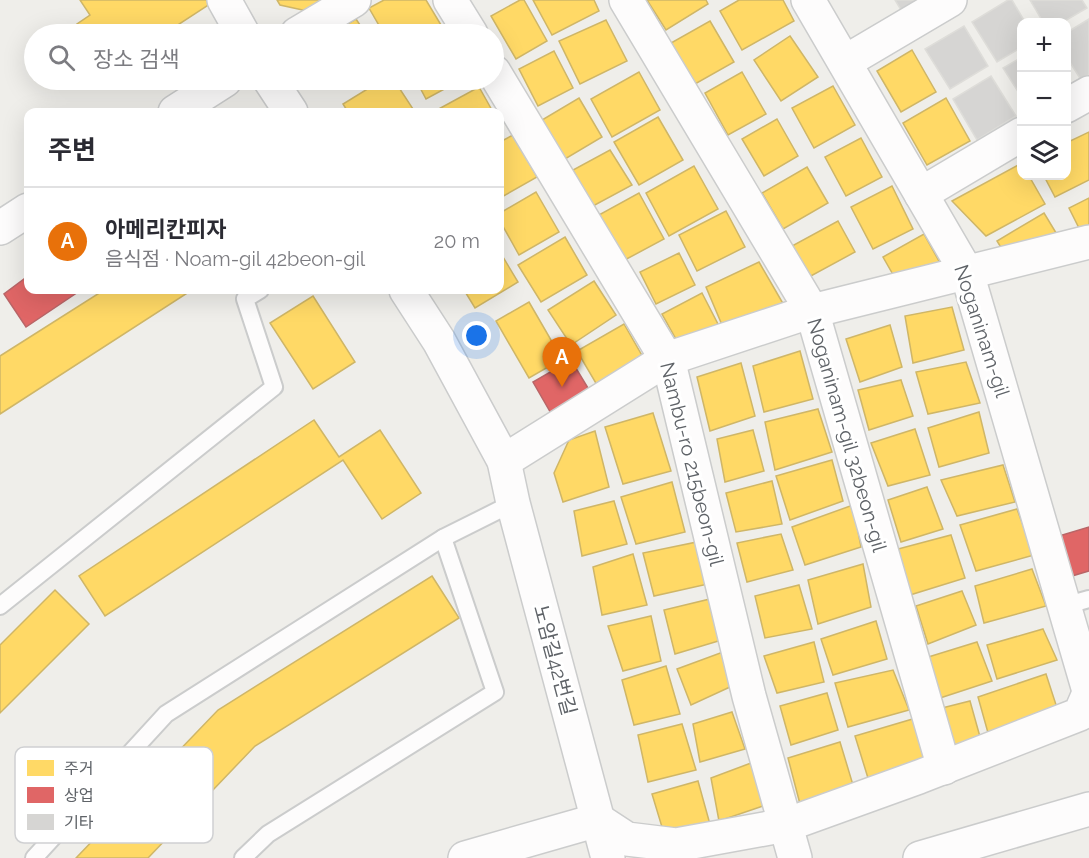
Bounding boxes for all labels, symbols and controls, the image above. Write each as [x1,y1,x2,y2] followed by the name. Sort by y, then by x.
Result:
[1017,18,1071,180] map controls
[1017,18,1071,72] button: +
[24,24,504,90] search box
[45,41,78,74] icon: search
[93,46,180,72] text: 장소 검색
[1017,72,1071,126] button: −
[1017,126,1071,180] button: layers
[48,135,96,165] text: 주변
[105,216,226,242] text: 아메리칸피자
[61,229,74,253] text: A
[434,229,480,253] text: 20 m
[105,247,365,271] text: 음식점 · Noam-gil 42beon-gil
[949,262,1015,401] street label: Noganinam-gil
[802,315,892,555] street label: Noganinam-gil 32beon-gil
[462,321,491,350] your location
[542,338,582,387] pin: A
[655,360,729,569] street label: Nambu-ro 215beon-gil
[529,602,581,718] street label: 노암길42번길
[15,747,213,843] legend
[64,759,93,778] text: 주거
[64,786,93,805] text: 상업
[64,813,94,832] text: 기타

